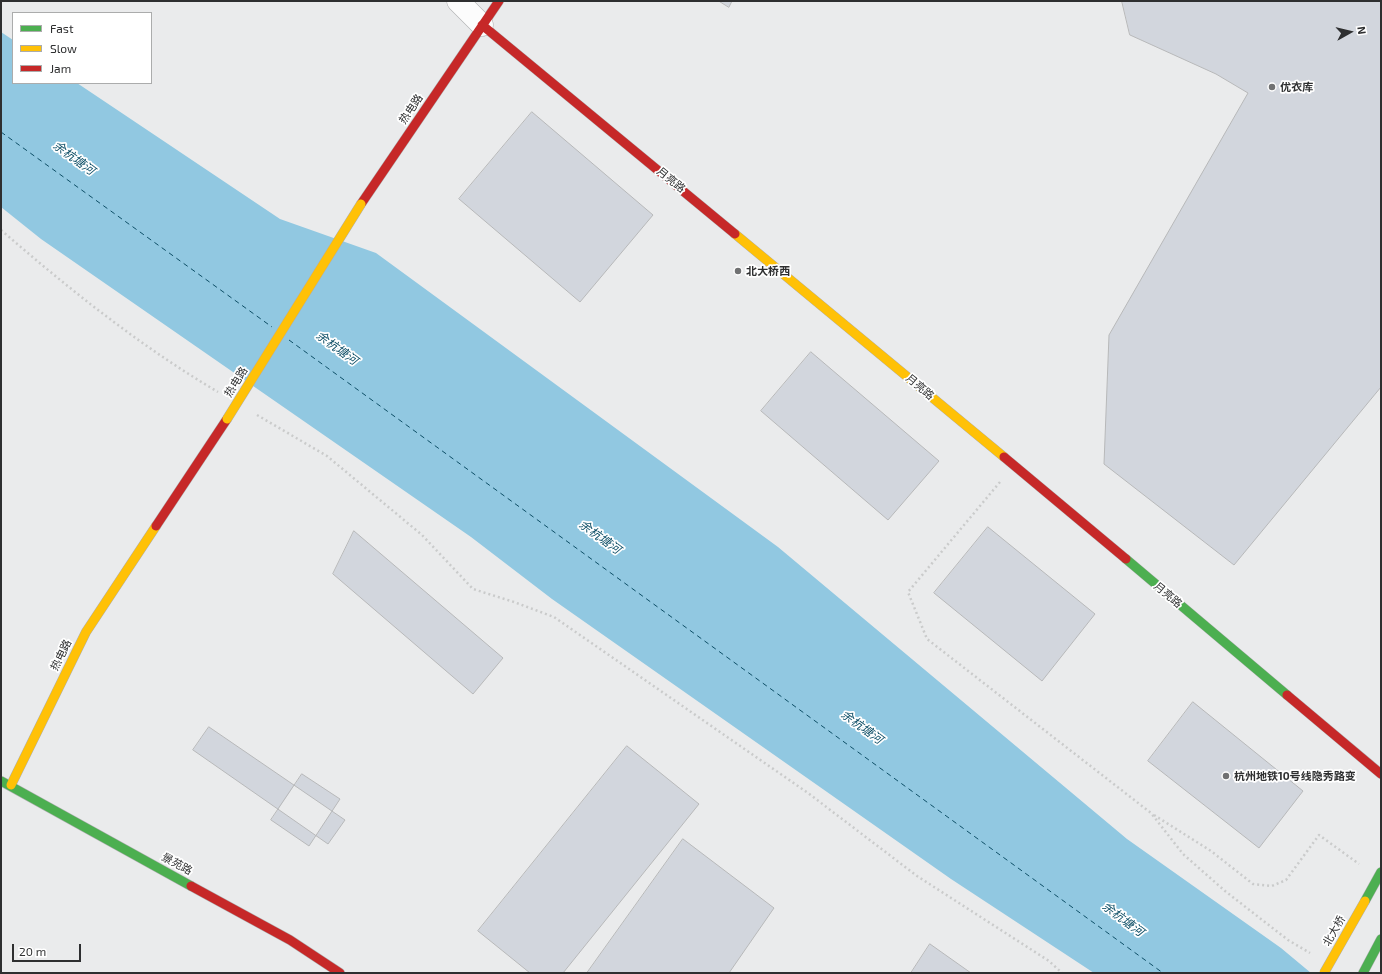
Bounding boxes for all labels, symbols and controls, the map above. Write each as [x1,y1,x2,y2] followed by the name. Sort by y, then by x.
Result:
[12,12,152,84] legend
[1330,12,1370,52] north arrow
[50,21,73,35] text: Fast
[1355,25,1369,35] text: N
[50,41,77,55] text: Slow
[50,61,71,75] text: Jam
[1280,80,1313,94] place label: 优衣库
[1267,82,1277,92] marker: 优衣库
[396,92,426,126] street label: 热电路
[50,138,98,178] water label: 余杭塘河
[654,164,688,196] street label: 月亮路
[746,264,790,278] place label: 北大桥西
[733,266,743,276] marker: 北大桥西
[313,328,361,368] water label: 余杭塘河
[222,365,250,399] street label: 热电路
[903,371,937,403] street label: 月亮路
[576,517,624,557] water label: 余杭塘河
[1151,579,1185,611] street label: 月亮路
[48,637,74,673] street label: 热电路
[838,707,886,747] water label: 余杭塘河
[1234,769,1356,783] place label: 杭州地铁10号线隐秀路变
[1221,771,1231,781] marker: 杭州地铁10号线隐秀路变
[159,850,195,878] street label: 景苑路
[1099,899,1147,939] water label: 余杭塘河
[1320,913,1348,949] street label: 北大桥
[14,936,83,962] scale bar
[19,944,46,958] text: 20 m

